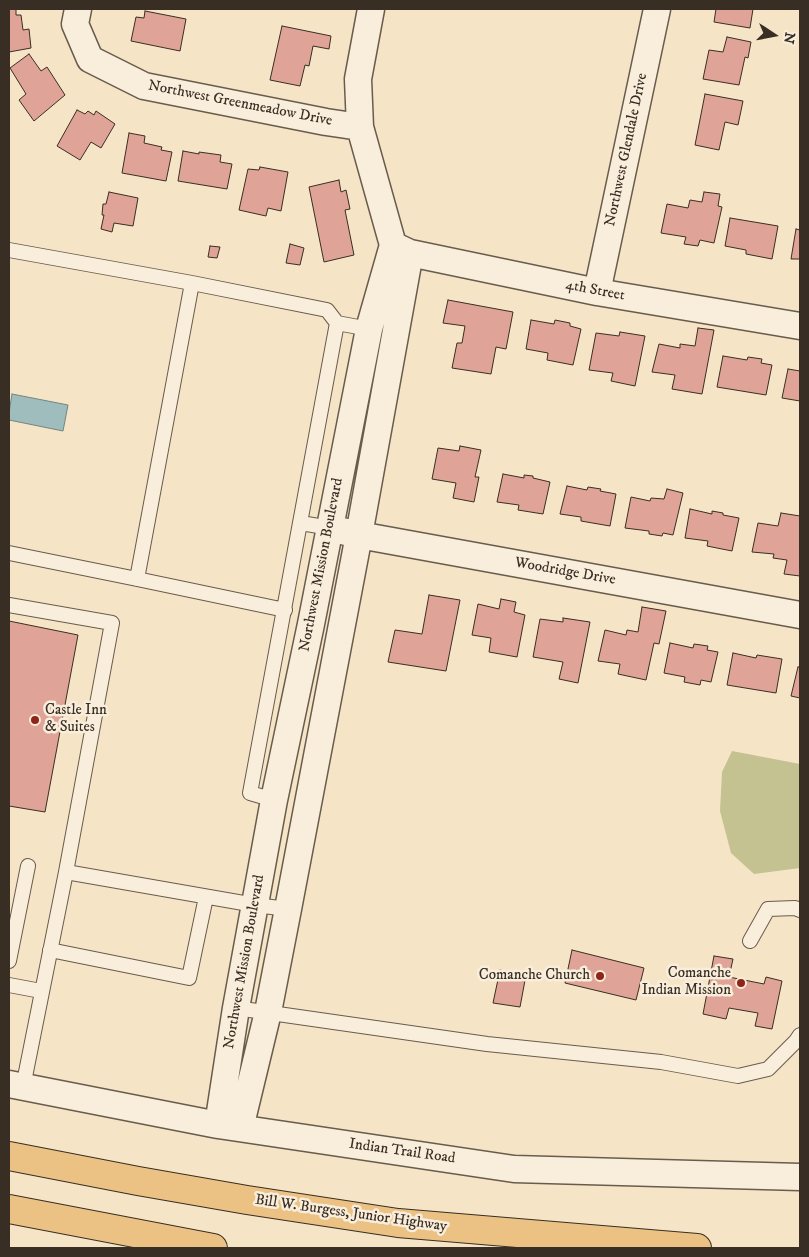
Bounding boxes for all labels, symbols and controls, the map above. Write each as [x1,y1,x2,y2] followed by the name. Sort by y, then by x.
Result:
[749,10,799,60] north arrow
[779,31,799,45] text: N
[602,72,652,228] street label: Northwest Glendale Drive
[146,77,334,131] street label: Northwest Greenmeadow Drive
[564,276,626,306] street label: 4th Street
[296,477,348,653] street label: Northwest Mission Boulevard
[513,554,617,590] street label: Woodridge Drive
[45,702,107,737] place label: Castle Inn & Suites
[29,714,41,726] marker: Castle Inn & Suites
[221,873,269,1051] street label: Northwest Mission Boulevard
[642,965,731,1000] place label: Comanche Indian Mission
[479,967,590,985] place label: Comanche Church
[594,970,606,982] marker: Comanche Church
[735,977,747,989] marker: Comanche Indian Mission
[348,1136,456,1168] street label: Indian Trail Road
[254,1192,448,1236] street label: Bill W. Burgess, Junior Highway

